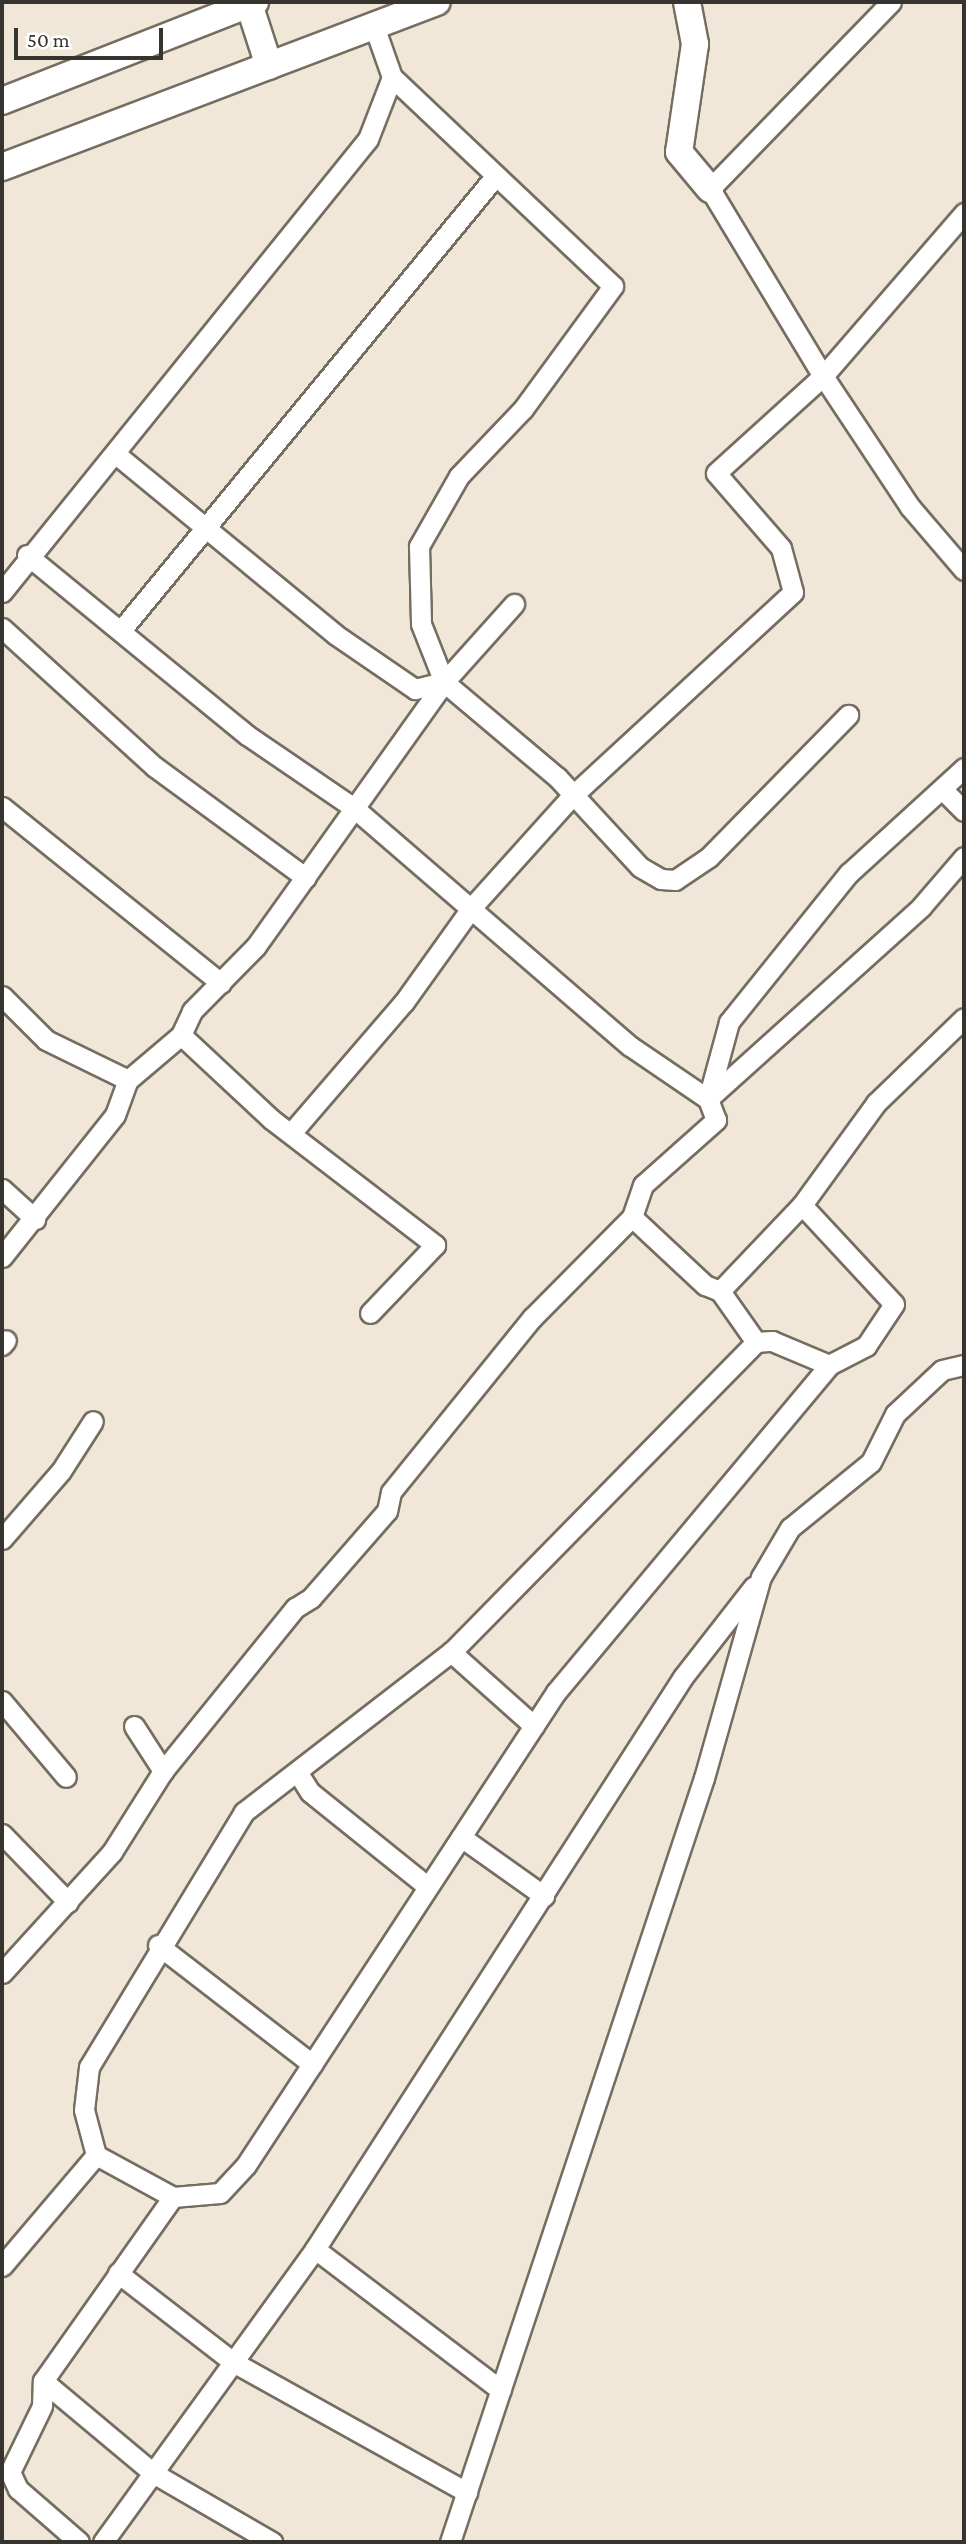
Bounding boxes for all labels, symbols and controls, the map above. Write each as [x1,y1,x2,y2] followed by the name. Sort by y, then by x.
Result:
[18,14,166,58] scale bar
[27,28,70,52] text: 50 m

